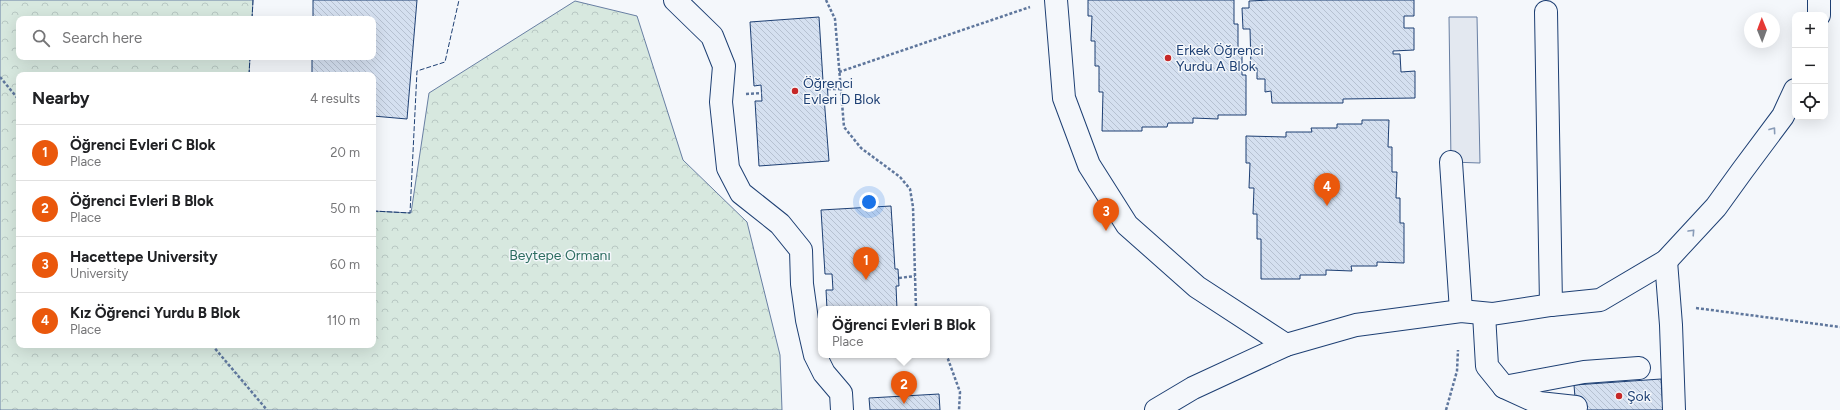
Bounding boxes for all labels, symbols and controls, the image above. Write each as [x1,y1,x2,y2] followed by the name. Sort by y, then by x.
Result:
[1744,12,1780,48] north arrow
[1792,12,1828,120] map controls
[1792,12,1828,48] button: +
[16,16,376,60] search box
[30,27,52,49] icon: search
[62,29,142,47] text: Search here
[1176,42,1264,75] place label: Erkek Öğrenci Yurdu A Blok
[1792,48,1828,84] button: −
[1163,53,1173,63] marker: Erkek Öğrenci Yurdu A Blok
[803,75,881,108] place label: Öğrenci Evleri D Blok
[1792,84,1828,120] button: locate
[790,86,800,96] marker: Öğrenci Evleri D Blok
[32,88,90,108] text: Nearby
[310,91,360,106] text: 4 results
[1768,127,1776,134] one-way arrow
[70,136,216,154] text: Öğrenci Evleri C Blok
[42,145,48,160] text: 1
[330,145,360,160] text: 20 m
[70,154,101,169] text: Place
[1314,173,1340,206] pin: 4
[70,192,214,210] text: Öğrenci Evleri B Blok
[859,192,879,212] your location
[1093,198,1119,231] pin: 3
[41,201,49,216] text: 2
[330,201,360,216] text: 50 m
[70,210,101,225] text: Place
[1687,229,1695,237] one-way arrow
[509,247,611,264] park label: Beytepe Ormanı
[853,247,879,280] pin: 1
[70,248,218,266] text: Hacettepe University
[41,257,49,272] text: 3
[330,257,360,272] text: 60 m
[70,266,128,281] text: University
[70,304,240,322] text: Kız Öğrenci Yurdu B Blok
[818,306,990,358] popup
[41,313,49,328] text: 4
[327,313,360,328] text: 110 m
[832,316,976,334] text: Öğrenci Evleri B Blok
[70,322,101,337] text: Place
[832,334,863,349] text: Place
[891,371,917,404] pin: 2
[1627,388,1651,405] place label: Şok
[1614,391,1624,401] marker: Şok

